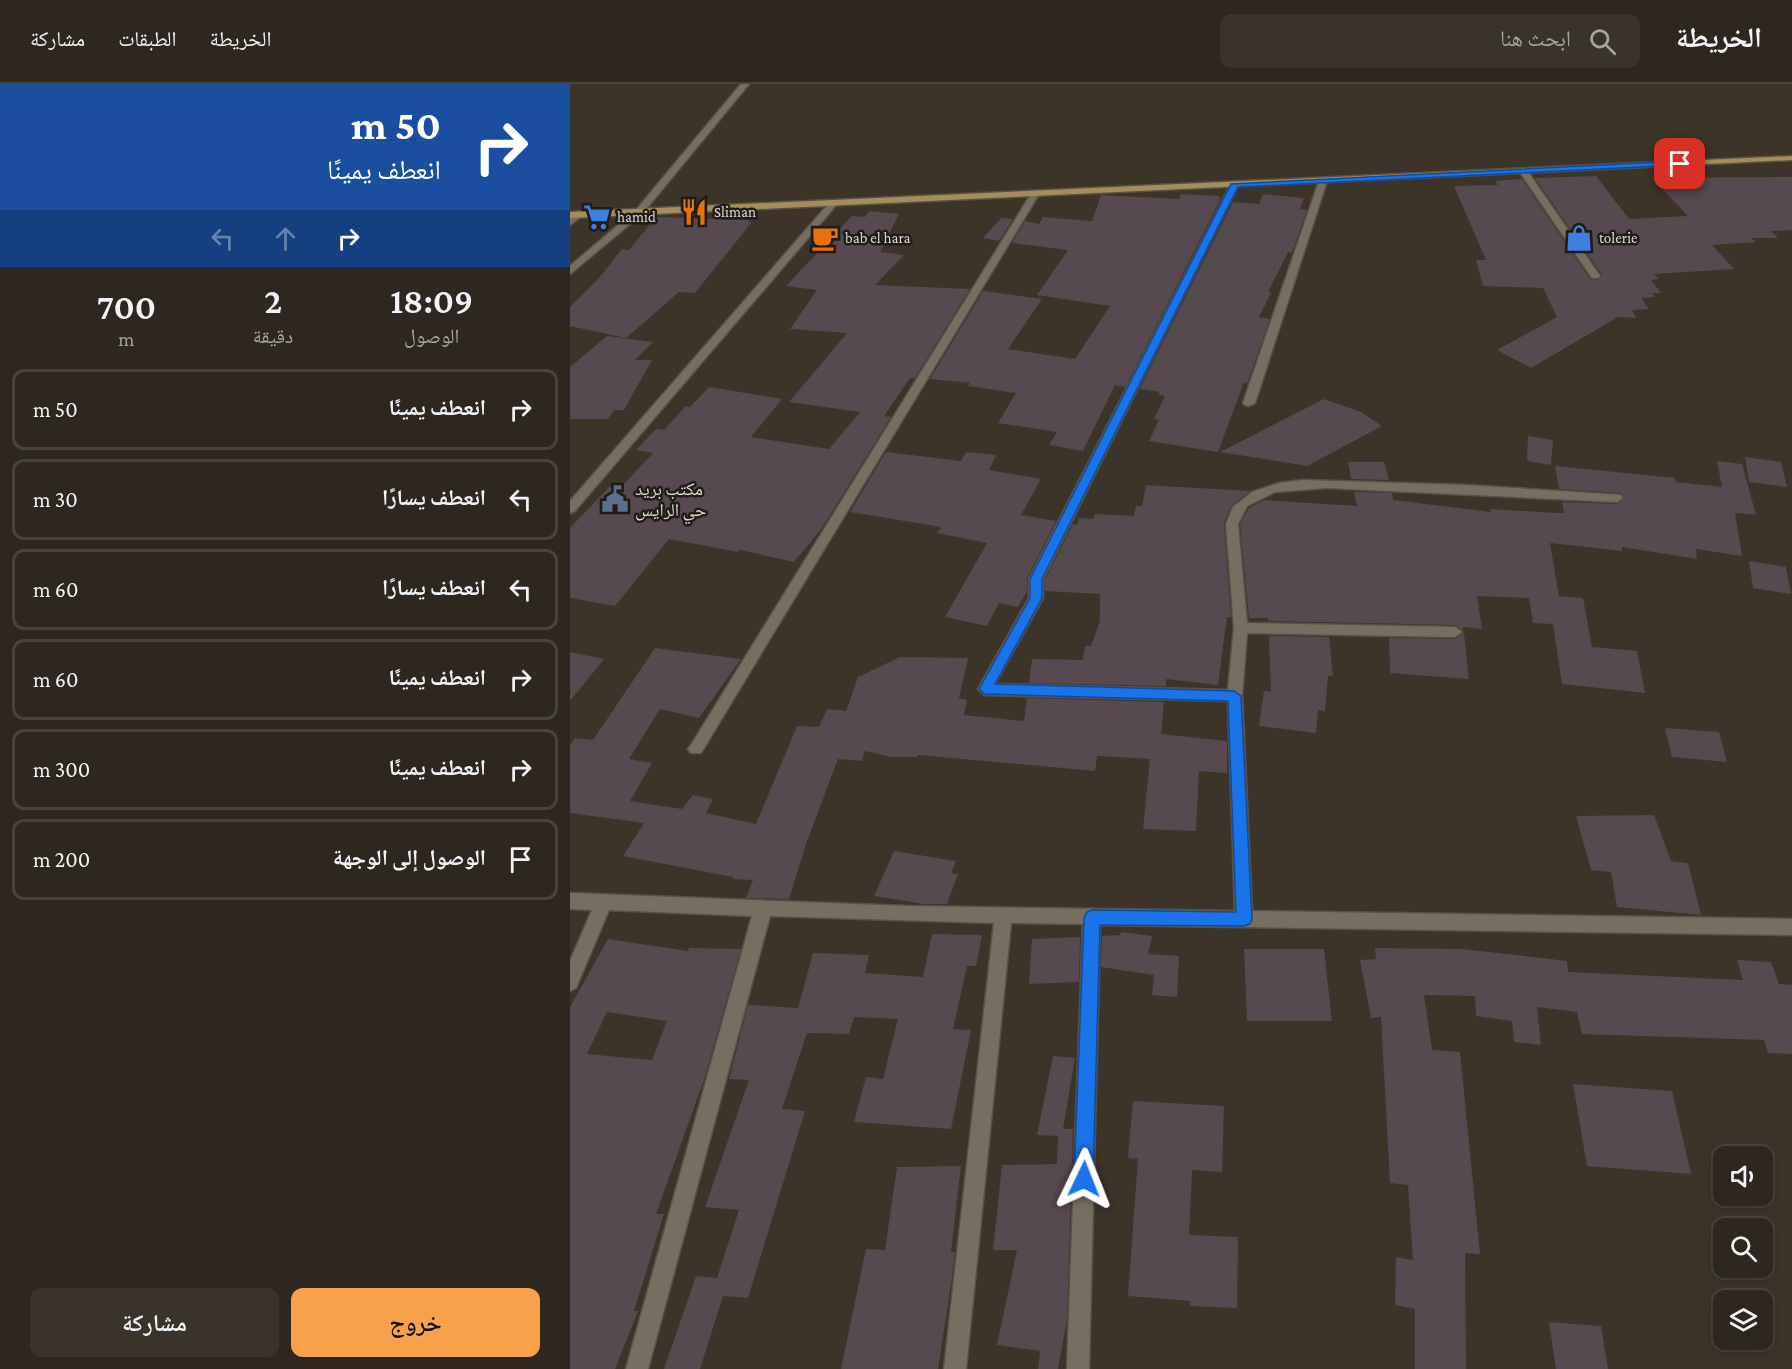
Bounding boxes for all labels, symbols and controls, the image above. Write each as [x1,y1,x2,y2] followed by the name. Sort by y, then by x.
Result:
[1220,14,1640,68] search box
[1676,22,1762,53] text: الخريطة
[1586,25,1619,58] icon: search
[1500,26,1571,51] text: ابحث هنا
[30,27,85,51] text: مشاركة
[118,27,177,51] text: الطبقات
[210,27,271,51] text: الخريطة
[351,101,441,148] text: 50 m
[462,108,540,186] icon: right
[1654,138,1705,189] pin
[1663,147,1696,180] icon: arrive
[327,155,441,185] text: انعطف يمينًا
[679,197,709,227] restaurant icon: Sliman
[582,202,612,232] supermarket icon: hamid
[714,204,756,220] place label: Sliman
[617,209,656,225] place label: hamid
[206,222,239,255] icon: left
[269,222,302,255] icon: ahead
[332,222,365,255] icon: right
[810,223,840,253] cafe icon: bab el hara
[1564,223,1594,253] shop icon: tolerie
[845,230,911,246] place label: bab el hara
[1599,230,1638,246] place label: tolerie
[264,281,282,321] text: 2
[390,281,473,321] text: 18:09
[97,287,156,327] text: 700
[253,325,293,347] text: دقيقة
[404,325,459,347] text: الوصول
[118,328,134,350] text: m
[504,393,537,426] icon: right
[388,395,486,420] text: انعطف يمينًا
[33,397,78,422] text: 50 m
[635,479,706,525] place label: مكتب بريد حي الرايس
[504,483,537,516] icon: left
[600,484,630,514] public building icon: مكتب بريد حي الرايس
[382,485,486,510] text: انعطف يسارًا
[33,487,78,512] text: 30 m
[504,573,537,606] icon: left
[382,575,486,600] text: انعطف يسارًا
[33,577,78,602] text: 60 m
[504,663,537,696] icon: right
[388,665,486,690] text: انعطف يمينًا
[33,667,78,692] text: 60 m
[504,753,537,786] icon: right
[388,755,486,780] text: انعطف يمينًا
[33,757,90,782] text: 300 m
[504,843,537,876] icon: arrive
[333,845,486,870] text: الوصول إلى الوجهة
[33,847,90,872] text: 200 m
[1713,1146,1773,1350] map controls
[1713,1146,1773,1206] button: sound
[1052,1147,1116,1211] position arrow
[1713,1218,1773,1278] button: search
[30,1288,279,1357] button: مشاركة
[291,1288,540,1357] button: خروج
[1713,1290,1773,1350] button: layers

